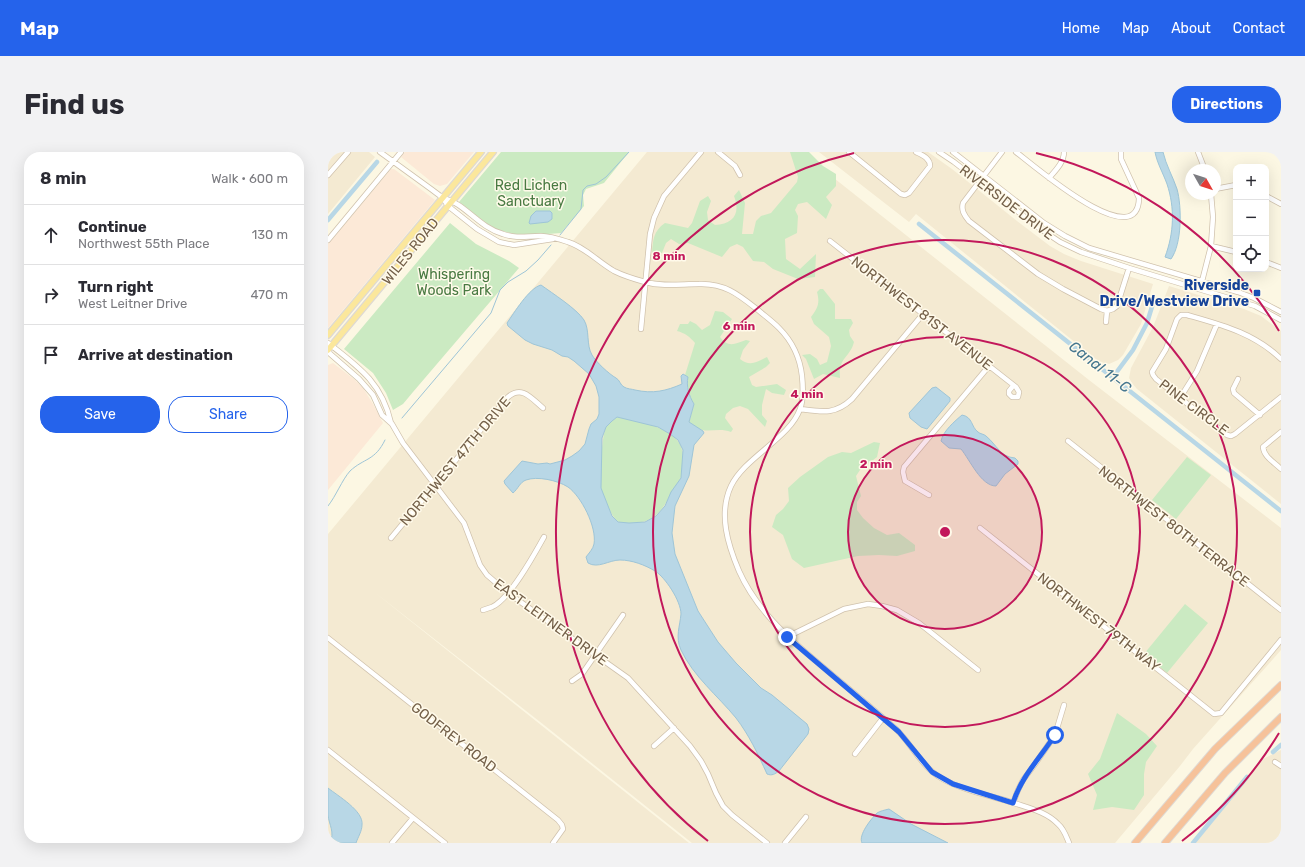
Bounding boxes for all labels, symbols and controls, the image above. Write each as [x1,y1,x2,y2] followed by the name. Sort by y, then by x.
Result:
[20,17,59,40] text: Map
[1062,20,1100,37] text: Home
[1122,20,1149,37] text: Map
[1171,20,1211,37] text: About
[1233,20,1285,37] text: Contact
[1172,86,1281,123] button: Directions
[24,88,124,121] text: Find us
[956,161,1057,244] street label: RIVERSIDE DRIVE
[1185,164,1221,200] north arrow
[1233,164,1269,272] map controls
[1233,164,1269,200] button: +
[40,168,87,188] text: 8 min
[211,171,288,186] text: Walk · 600 m
[495,177,567,210] park label: Red Lichen Sanctuary
[1233,200,1269,236] button: −
[378,214,442,288] street label: WILES ROAD
[78,218,147,236] text: Continue
[40,224,62,246] icon: ahead
[252,227,288,242] text: 130 m
[78,236,210,251] text: Northwest 55th Place
[1233,236,1269,272] button: locate
[653,249,686,263] text: 8 min
[848,253,996,374] street label: NORTHWEST 81ST AVENUE
[416,266,492,299] park label: Whispering Woods Park
[1099,277,1249,310] place label: Riverside Drive/Westview Drive
[78,278,153,296] text: Turn right
[40,284,62,306] icon: right
[250,287,288,302] text: 470 m
[1252,288,1262,298] marker: Riverside Drive/Westview Drive
[78,296,187,311] text: West Leitner Drive
[723,319,756,333] text: 6 min
[1065,337,1136,398] water label: Canal 11-C
[40,344,62,366] icon: arrive
[78,346,233,364] text: Arrive at destination
[1156,376,1232,439] street label: PINE CIRCLE
[791,387,824,401] text: 4 min
[396,393,514,529] street label: NORTHWEST 47TH DRIVE
[40,396,160,433] button: Save
[168,396,288,433] button: Share
[860,457,893,471] text: 2 min
[1095,462,1252,591] street label: NORTHWEST 80TH TERRACE
[938,525,952,539] centre of rings
[1034,569,1163,676] street label: NORTHWEST 79TH WAY
[490,575,611,670] street label: EAST LEITNER DRIVE
[778,628,796,646] route end
[407,699,500,776] street label: GODFREY ROAD
[1046,726,1064,744] route start

